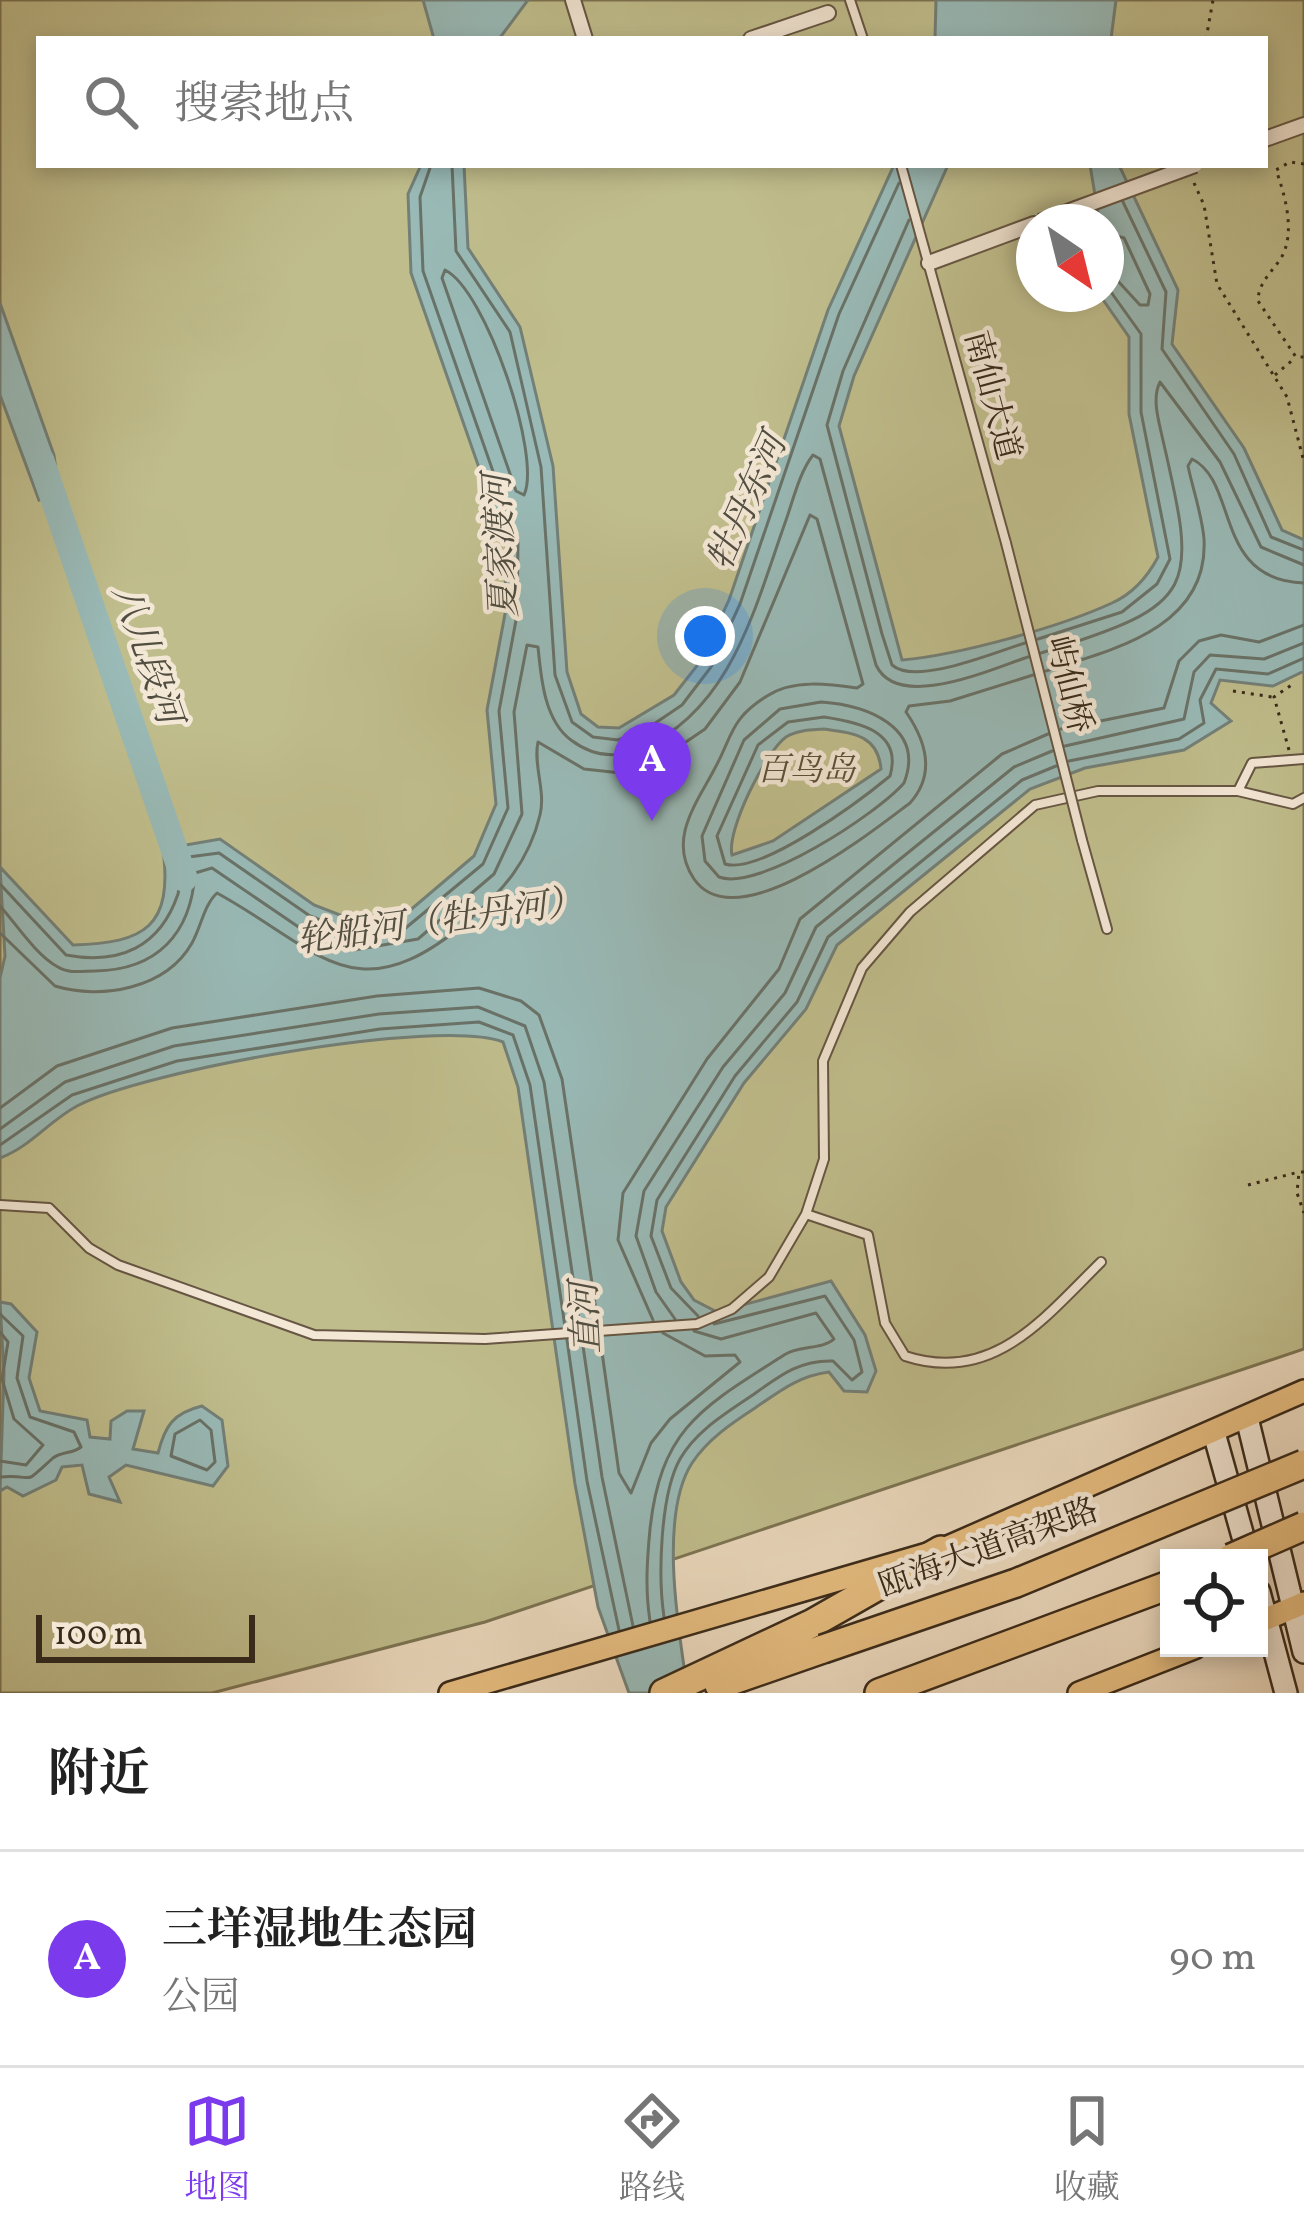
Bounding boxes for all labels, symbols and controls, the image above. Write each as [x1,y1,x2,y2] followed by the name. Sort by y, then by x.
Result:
[36,36,1268,168] search box
[78,69,144,135] icon: search
[174,75,354,138] text: 搜索地点
[1016,204,1124,312] north arrow
[951,326,1029,466] street label: 南仙大道
[697,422,804,579] water label: 牡丹东河
[474,467,532,619] water label: 夏家渡河
[98,579,194,737] water label: 八儿段河
[675,606,735,666] your location
[1033,631,1101,739] street label: 屿仙桥
[613,722,691,821] pin: A
[757,749,857,795] park label: 百鸟岛
[294,878,586,968] water label: 轮船河（牡丹河）
[561,1275,615,1355] water label: 直河
[873,1489,1105,1611] street label: 瓯海大道高架路
[1160,1549,1268,1657] map controls
[1160,1549,1268,1657] button: locate
[36,1609,255,1662] scale bar
[54,1613,143,1659] text: 100 m
[48,1741,150,1812] text: 附近
[162,1901,477,1964] text: 三垟湿地生态园
[73,1932,101,1986] text: A
[1169,1932,1256,1986] text: 90 m
[162,1972,240,2026] text: 公园
[184,2088,250,2213] tab: 地图
[619,2088,685,2213] tab: 路线
[1054,2088,1120,2213] tab: 收藏

